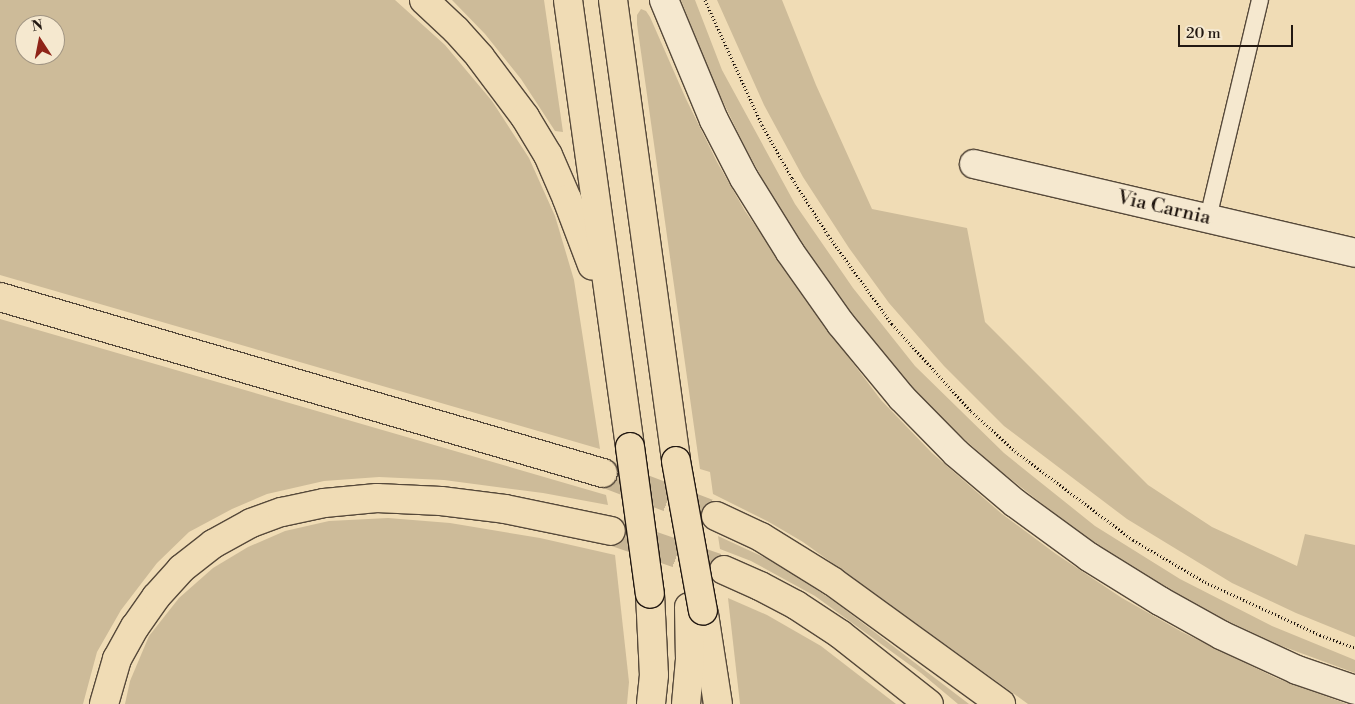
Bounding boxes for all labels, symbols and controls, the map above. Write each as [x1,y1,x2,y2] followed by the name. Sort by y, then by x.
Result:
[15,15,65,65] north arrow
[1180,15,1295,47] scale bar
[30,16,44,36] text: N
[1186,24,1221,43] text: 20 m
[1115,186,1213,230] street label: Via Carnia

